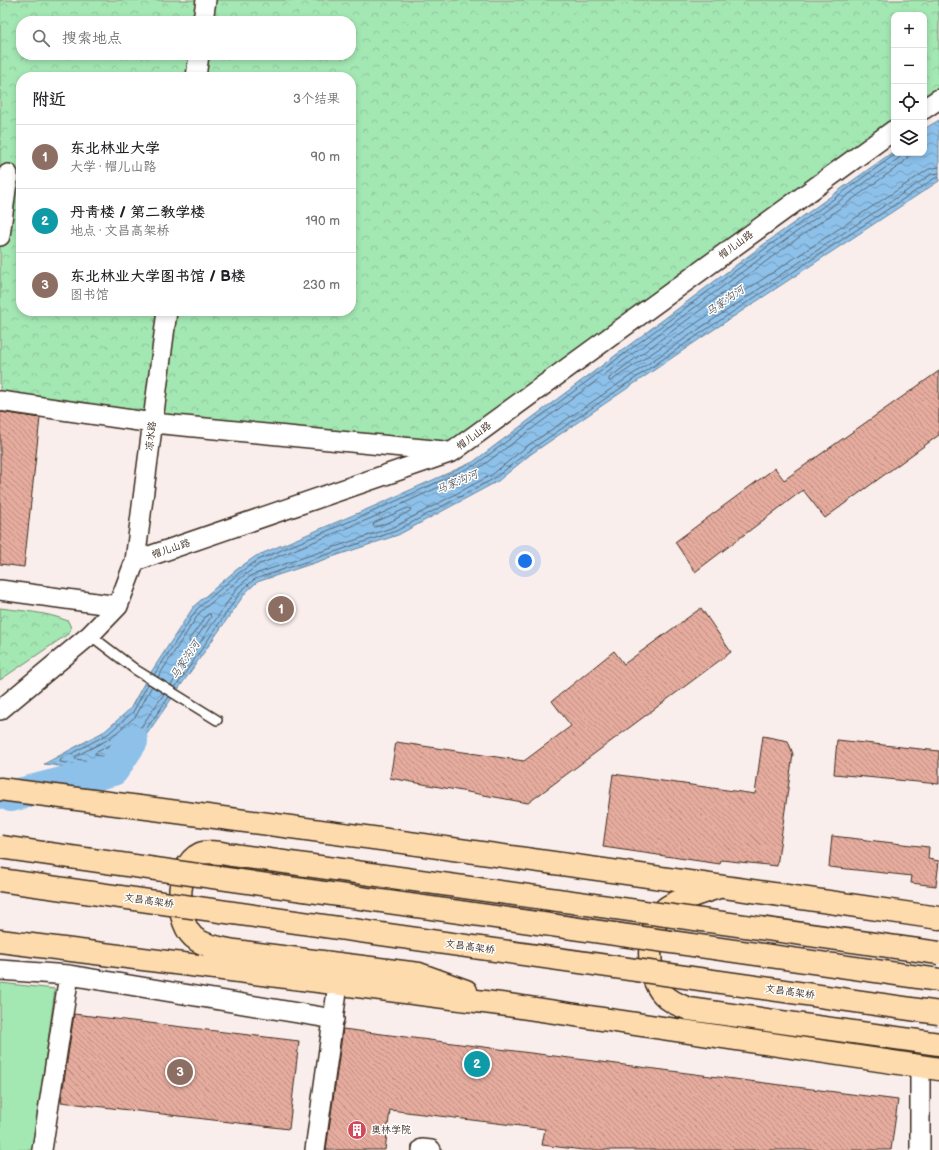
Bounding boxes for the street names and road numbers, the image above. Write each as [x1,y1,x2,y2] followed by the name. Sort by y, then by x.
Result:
[716,228,756,262] street label: 帽儿山路
[454,419,494,453] street label: 帽儿山路
[143,420,159,452] street label: 凉水路
[150,537,192,561] street label: 帽儿山路
[123,892,175,910] street label: 文昌高架桥
[444,938,496,956] street label: 文昌高架桥
[764,983,816,1001] street label: 文昌高架桥

